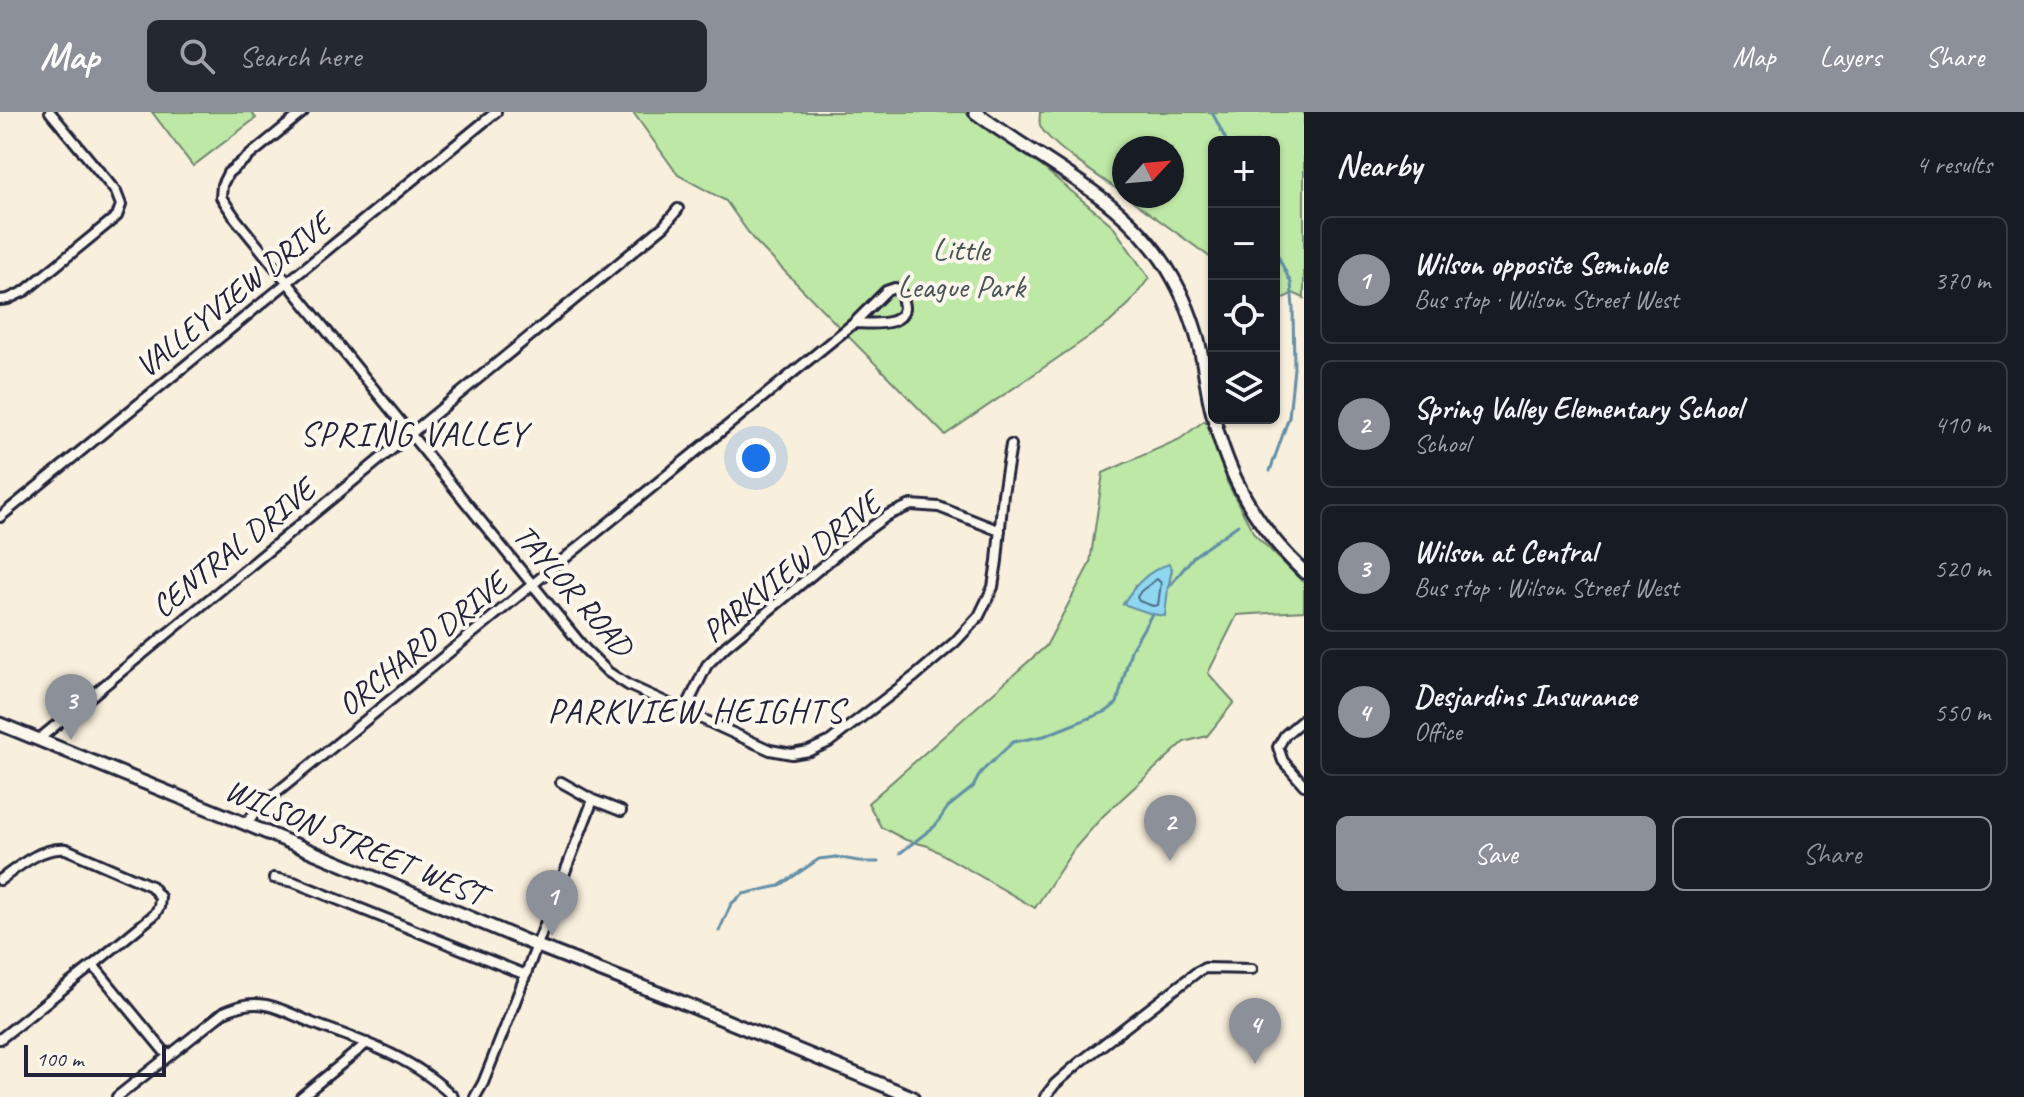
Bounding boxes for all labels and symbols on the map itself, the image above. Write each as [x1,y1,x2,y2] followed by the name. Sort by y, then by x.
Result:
[1112,136,1184,208] north arrow
[127,201,343,387] street label: VALLEYVIEW DRIVE
[897,229,1027,307] park label: Little League Park
[300,412,533,455] district label: SPRING VALLEY
[736,438,776,478] your location
[143,467,326,627] street label: CENTRAL DRIVE
[694,480,892,651] street label: PARKVIEW DRIVE
[504,515,643,667] street label: TAYLOR ROAD
[329,561,518,725] street label: ORCHARD DRIVE
[45,674,97,740] pin: 3
[547,689,849,732] district label: PARKVIEW HEIGHTS
[219,769,498,918] street label: WILSON STREET WEST
[1144,795,1196,861] pin: 2
[526,870,578,936] pin: 1
[1229,998,1281,1064] pin: 4
[24,1041,166,1077] scale bar

